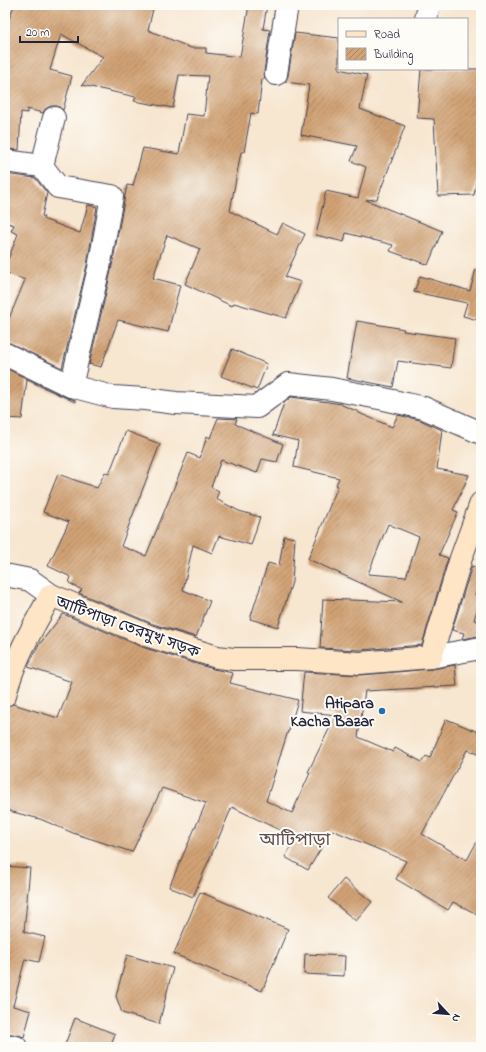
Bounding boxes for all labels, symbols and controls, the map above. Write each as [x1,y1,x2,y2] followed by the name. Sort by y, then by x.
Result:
[20,18,78,44] scale bar
[338,18,468,70] legend
[26,24,49,42] text: 20 m
[374,26,400,44] text: Road
[373,46,413,65] text: Building
[51,590,204,666] street label: আটিপাড়া তেরমুখ সড়ক
[291,692,375,734] place label: Atipara Kacha Bazar
[377,706,387,716] marker: Atipara Kacha Bazar
[259,828,331,854] district label: আটিপাড়া
[428,994,468,1034] north arrow
[447,1011,465,1025] text: N

